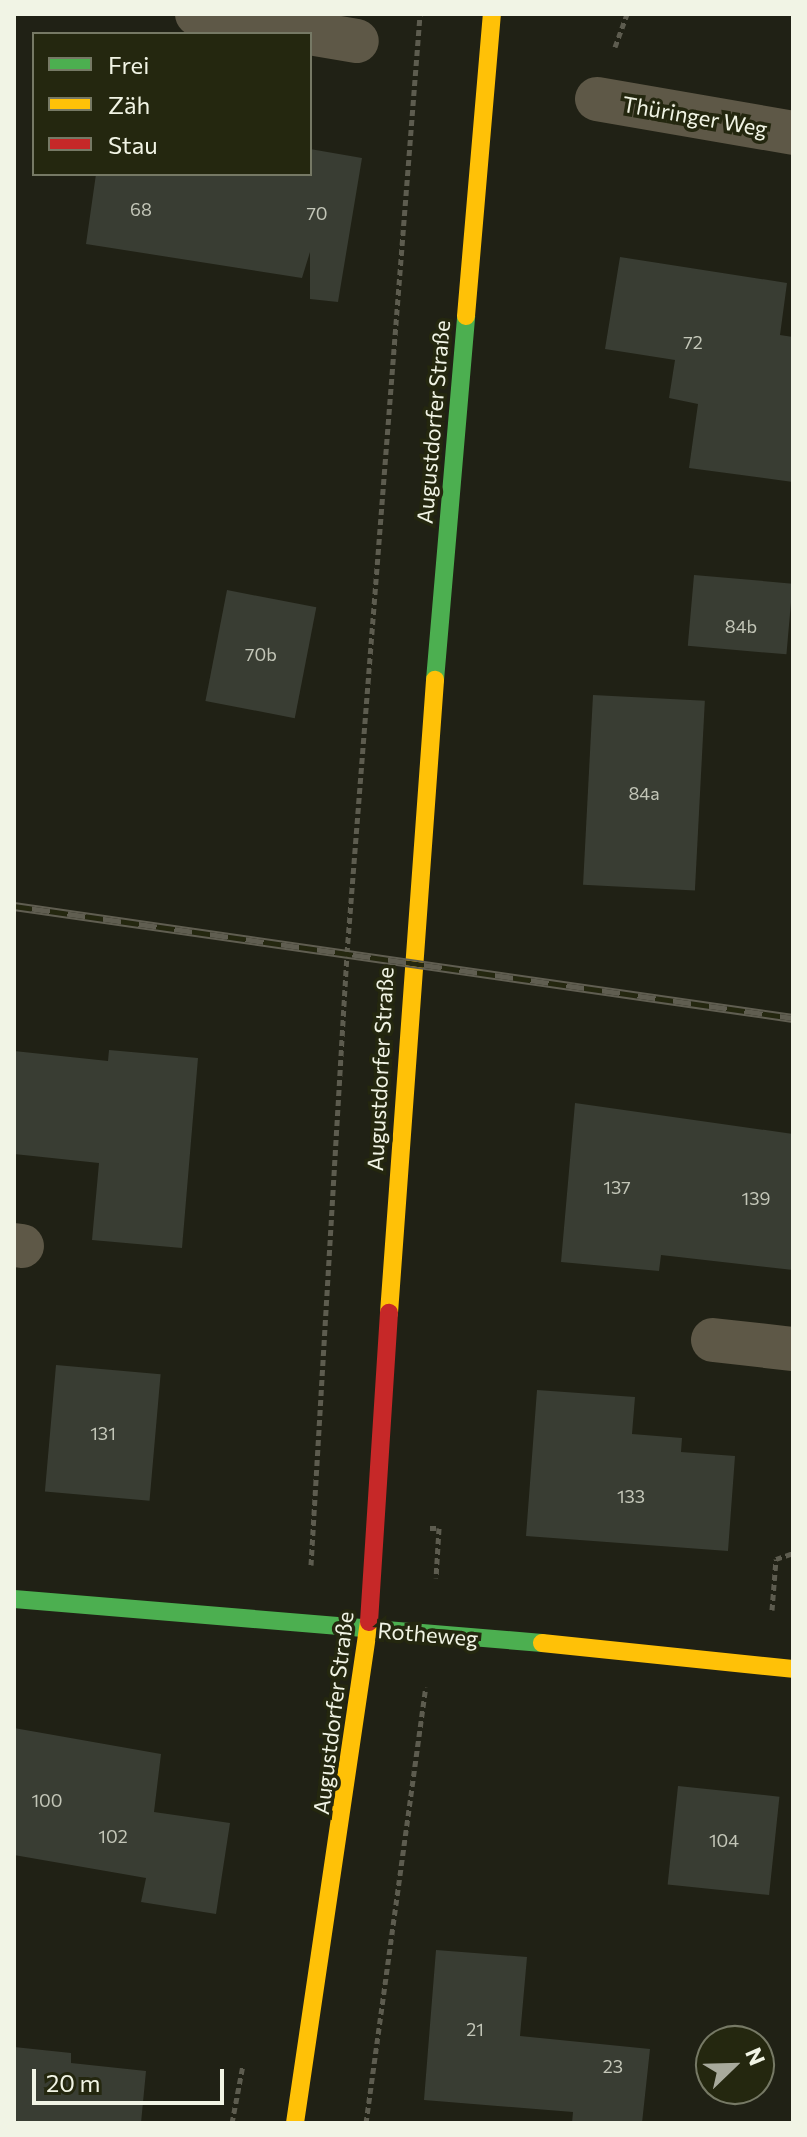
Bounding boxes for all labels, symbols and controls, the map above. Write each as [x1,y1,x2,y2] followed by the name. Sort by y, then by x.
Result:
[32,32,312,176] legend
[108,50,149,79] text: Frei
[108,90,150,119] text: Zäh
[620,90,770,142] street label: Thüringer Weg
[108,130,158,159] text: Stau
[130,198,152,220] house number: 68
[306,202,328,224] house number: 70
[411,319,455,525] street label: Augustdorfer Straße
[683,331,703,353] house number: 72
[725,615,757,637] house number: 84b
[245,643,277,665] house number: 70b
[628,782,660,804] house number: 84a
[361,966,399,1172] street label: Augustdorfer Straße
[603,1176,631,1198] house number: 137
[742,1187,770,1209] house number: 139
[90,1422,116,1444] house number: 131
[617,1485,645,1507] house number: 133
[307,1610,359,1816] street label: Augustdorfer Straße
[377,1616,479,1652] street label: Rotheweg
[31,1789,63,1811] house number: 100
[98,1825,128,1847] house number: 102
[709,1829,739,1851] house number: 104
[466,2018,484,2040] house number: 21
[695,2025,775,2105] north arrow
[740,2043,771,2069] text: N
[36,2053,228,2103] scale bar
[603,2055,623,2077] house number: 23
[46,2068,100,2097] text: 20 m

